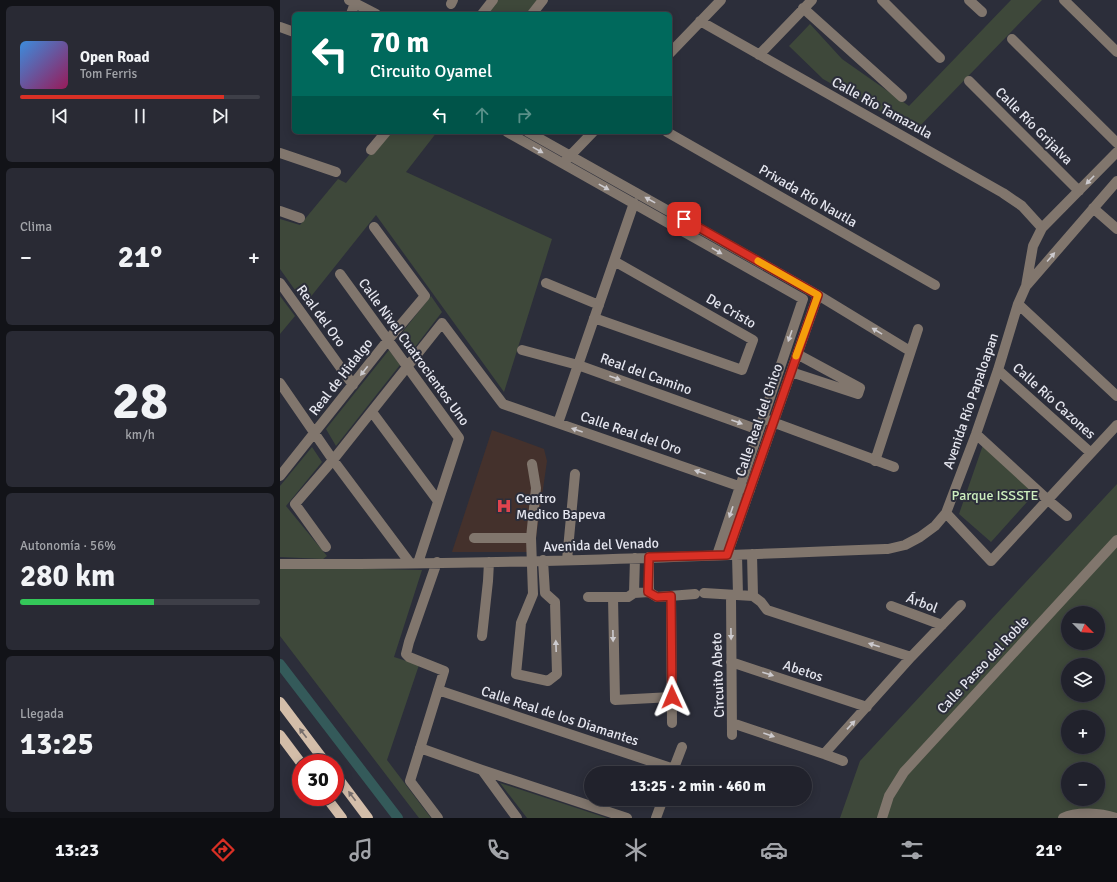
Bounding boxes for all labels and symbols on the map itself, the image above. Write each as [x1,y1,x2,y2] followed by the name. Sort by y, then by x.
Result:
[829,73,935,143] street label: Calle Río Tamazula
[992,84,1076,168] street label: Calle Río Grijalva
[532,146,544,153] one-way arrow
[756,161,860,231] street label: Privada Río Nautla
[1085,175,1095,185] one-way arrow
[598,183,610,190] one-way arrow
[644,197,656,203] one-way arrow
[667,202,701,236] pin
[711,247,723,254] one-way arrow
[1047,251,1056,262] one-way arrow
[355,275,473,429] street label: Calle Nivel Cuatrocientos Uno
[293,282,349,350] street label: Real del Oro
[703,290,759,332] street label: De Cristo
[872,327,882,335] one-way arrow
[787,331,793,343] one-way arrow
[940,331,1002,471] street label: Avenida Río Papaloapan
[306,335,376,419] street label: Real de Hidalgo
[598,350,694,398] street label: Real del Camino
[1009,359,1099,443] street label: Calle Río Cazones
[732,361,786,479] street label: Calle Real del Chico
[360,365,369,376] one-way arrow
[609,376,621,382] one-way arrow
[578,408,684,458] street label: Calle Real del Oro
[732,419,744,425] one-way arrow
[571,426,583,432] one-way arrow
[694,469,706,475] one-way arrow
[952,487,1038,504] park label: Parque ISSSTE
[516,490,606,523] place label: Centro Medico Bapeva
[495,497,513,515] hospital icon: Centro Medico Bapeva
[728,507,734,519] one-way arrow
[543,534,659,556] street label: Avenida del Venado
[904,589,940,617] street label: Árbol
[1061,606,1105,650] north arrow
[933,613,1033,717] street label: Calle Paseo del Roble
[728,628,734,641] one-way arrow
[610,630,616,643] one-way arrow
[708,632,728,718] street label: Circuito Abeto
[553,639,559,652] one-way arrow
[868,642,880,648] one-way arrow
[781,657,825,685] street label: Abetos
[763,672,775,678] one-way arrow
[651,676,693,718] position arrow
[479,682,641,750] street label: Calle Real de los Diamantes
[846,720,855,730] one-way arrow
[299,727,307,738] one-way arrow
[763,732,775,738] one-way arrow
[292,754,344,806] speed limit sign: 30
[347,791,356,802] one-way arrow

